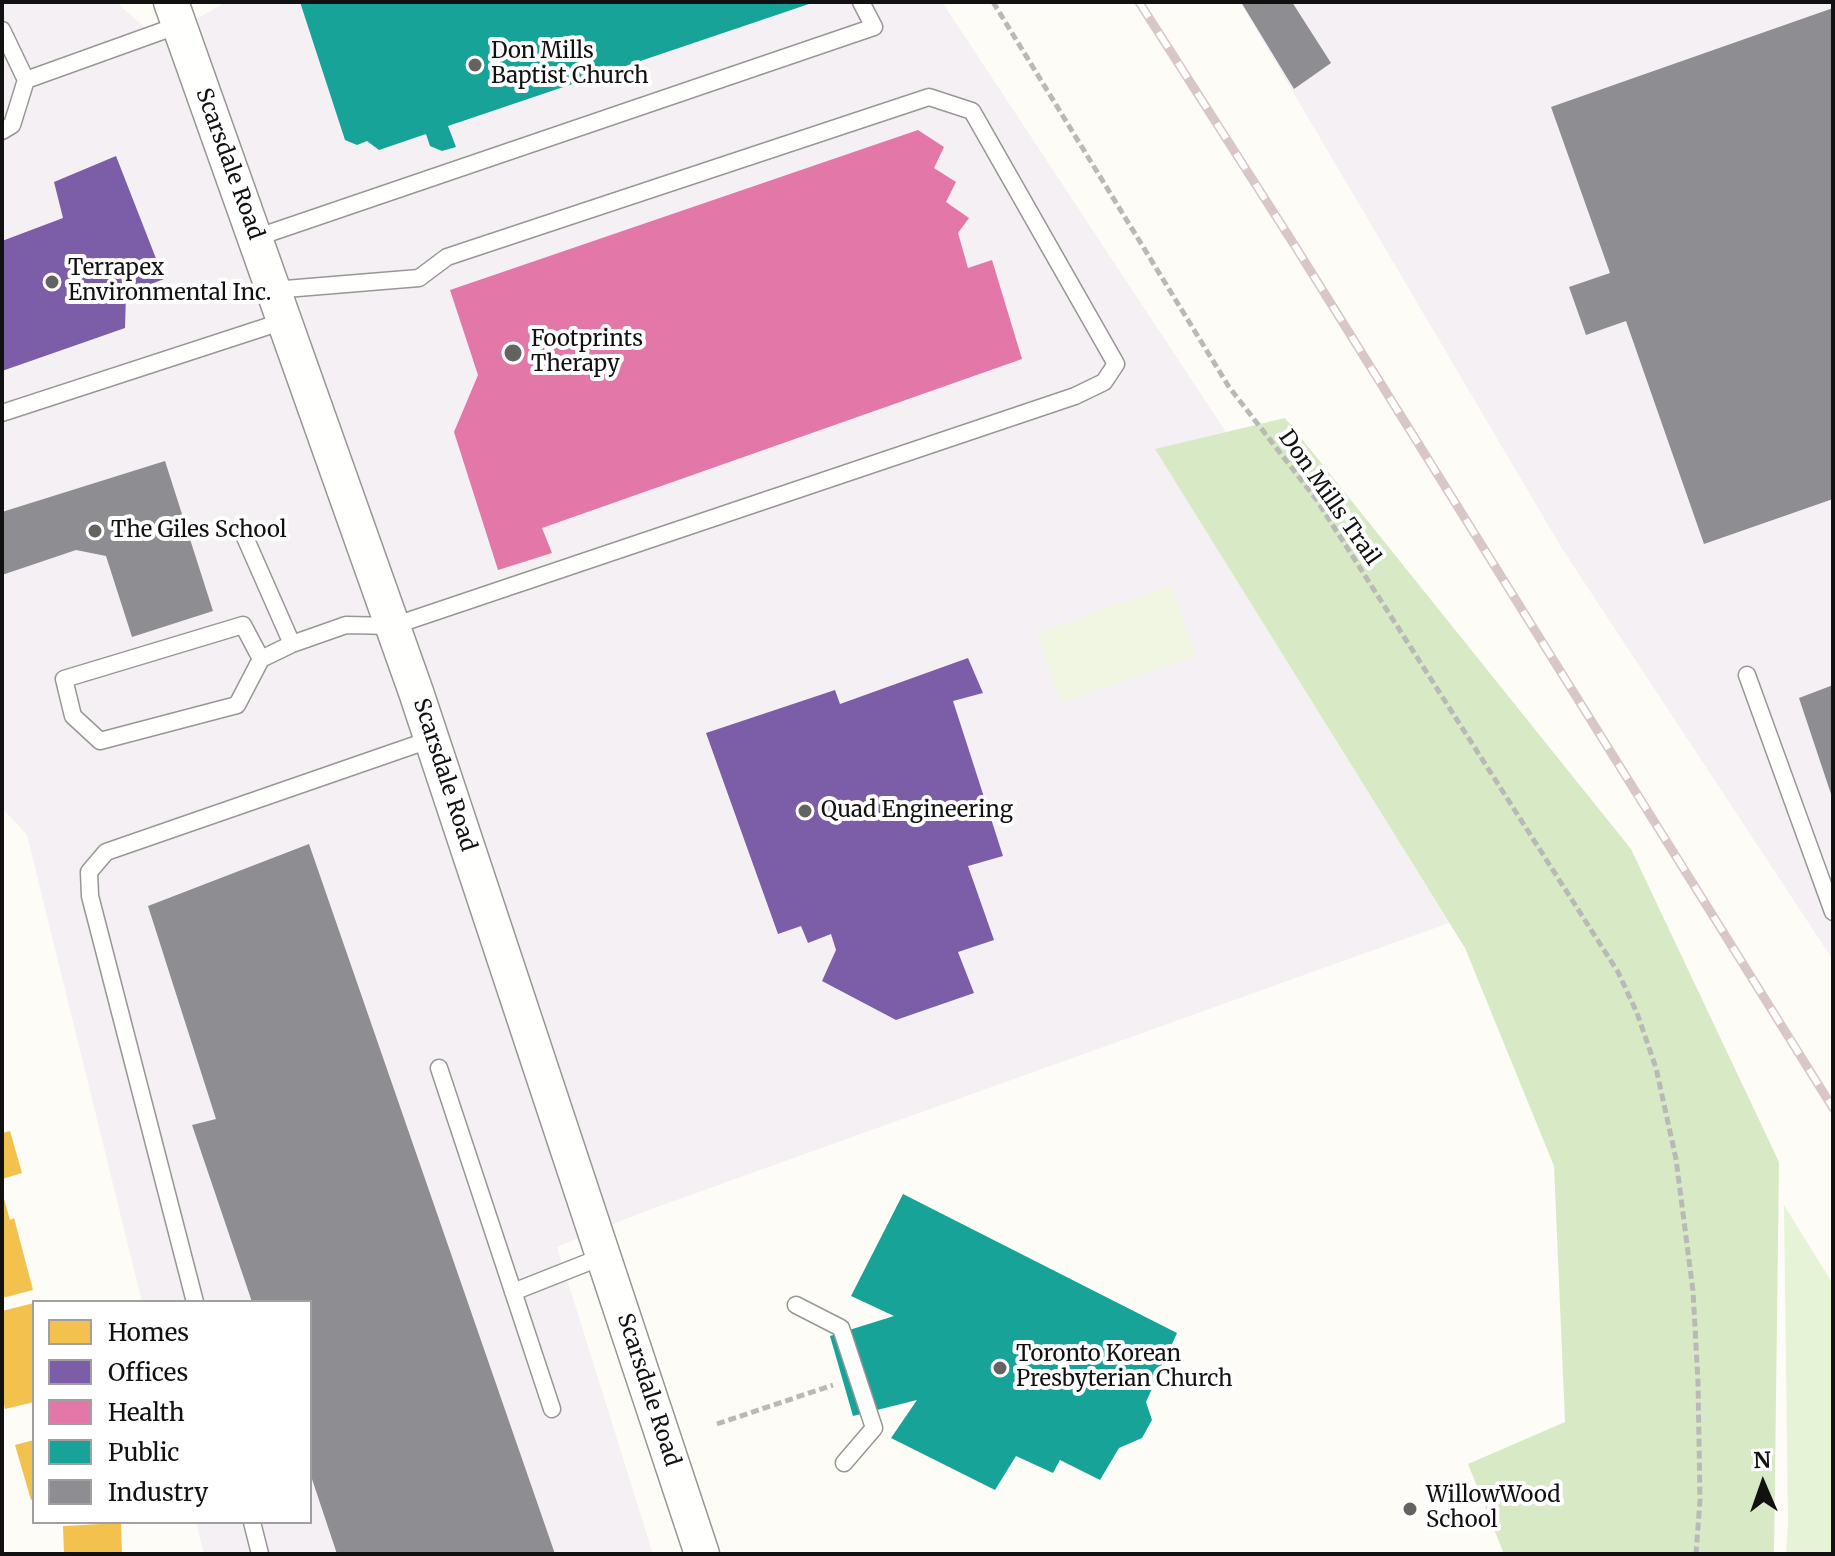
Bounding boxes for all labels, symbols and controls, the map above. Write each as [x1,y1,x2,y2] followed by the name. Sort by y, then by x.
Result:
[491,39,649,90] place label: Don Mills Baptist Church
[466,56,484,74] marker: Don Mills Baptist Church
[189,85,269,243] street label: Scarsdale Road
[68,256,271,308] place label: Terrapex Environmental Inc.
[43,273,61,291] marker: Terrapex Environmental Inc.
[531,327,643,378] place label: Footprints Therapy
[502,342,524,364] marker: Footprints Therapy
[1273,425,1385,571] street label: Don Mills Trail
[111,518,286,544] place label: The Giles School
[86,522,104,540] marker: The Giles School
[407,695,481,855] street label: Scarsdale Road
[821,798,1013,824] place label: Quad Engineering
[796,802,814,820] marker: Quad Engineering
[32,1300,312,1524] legend
[611,1310,685,1470] street label: Scarsdale Road
[108,1317,189,1348] text: Homes
[1016,1342,1233,1394] place label: Toronto Korean Presbyterian Church
[108,1357,188,1388] text: Offices
[991,1359,1009,1377] marker: Toronto Korean Presbyterian Church
[108,1397,185,1428] text: Health
[108,1437,179,1468] text: Public
[1723,1444,1803,1524] north arrow
[1753,1446,1771,1474] text: N
[108,1477,208,1508] text: Industry
[1426,1483,1561,1534] place label: WillowWood School
[1401,1500,1419,1518] marker: WillowWood School

